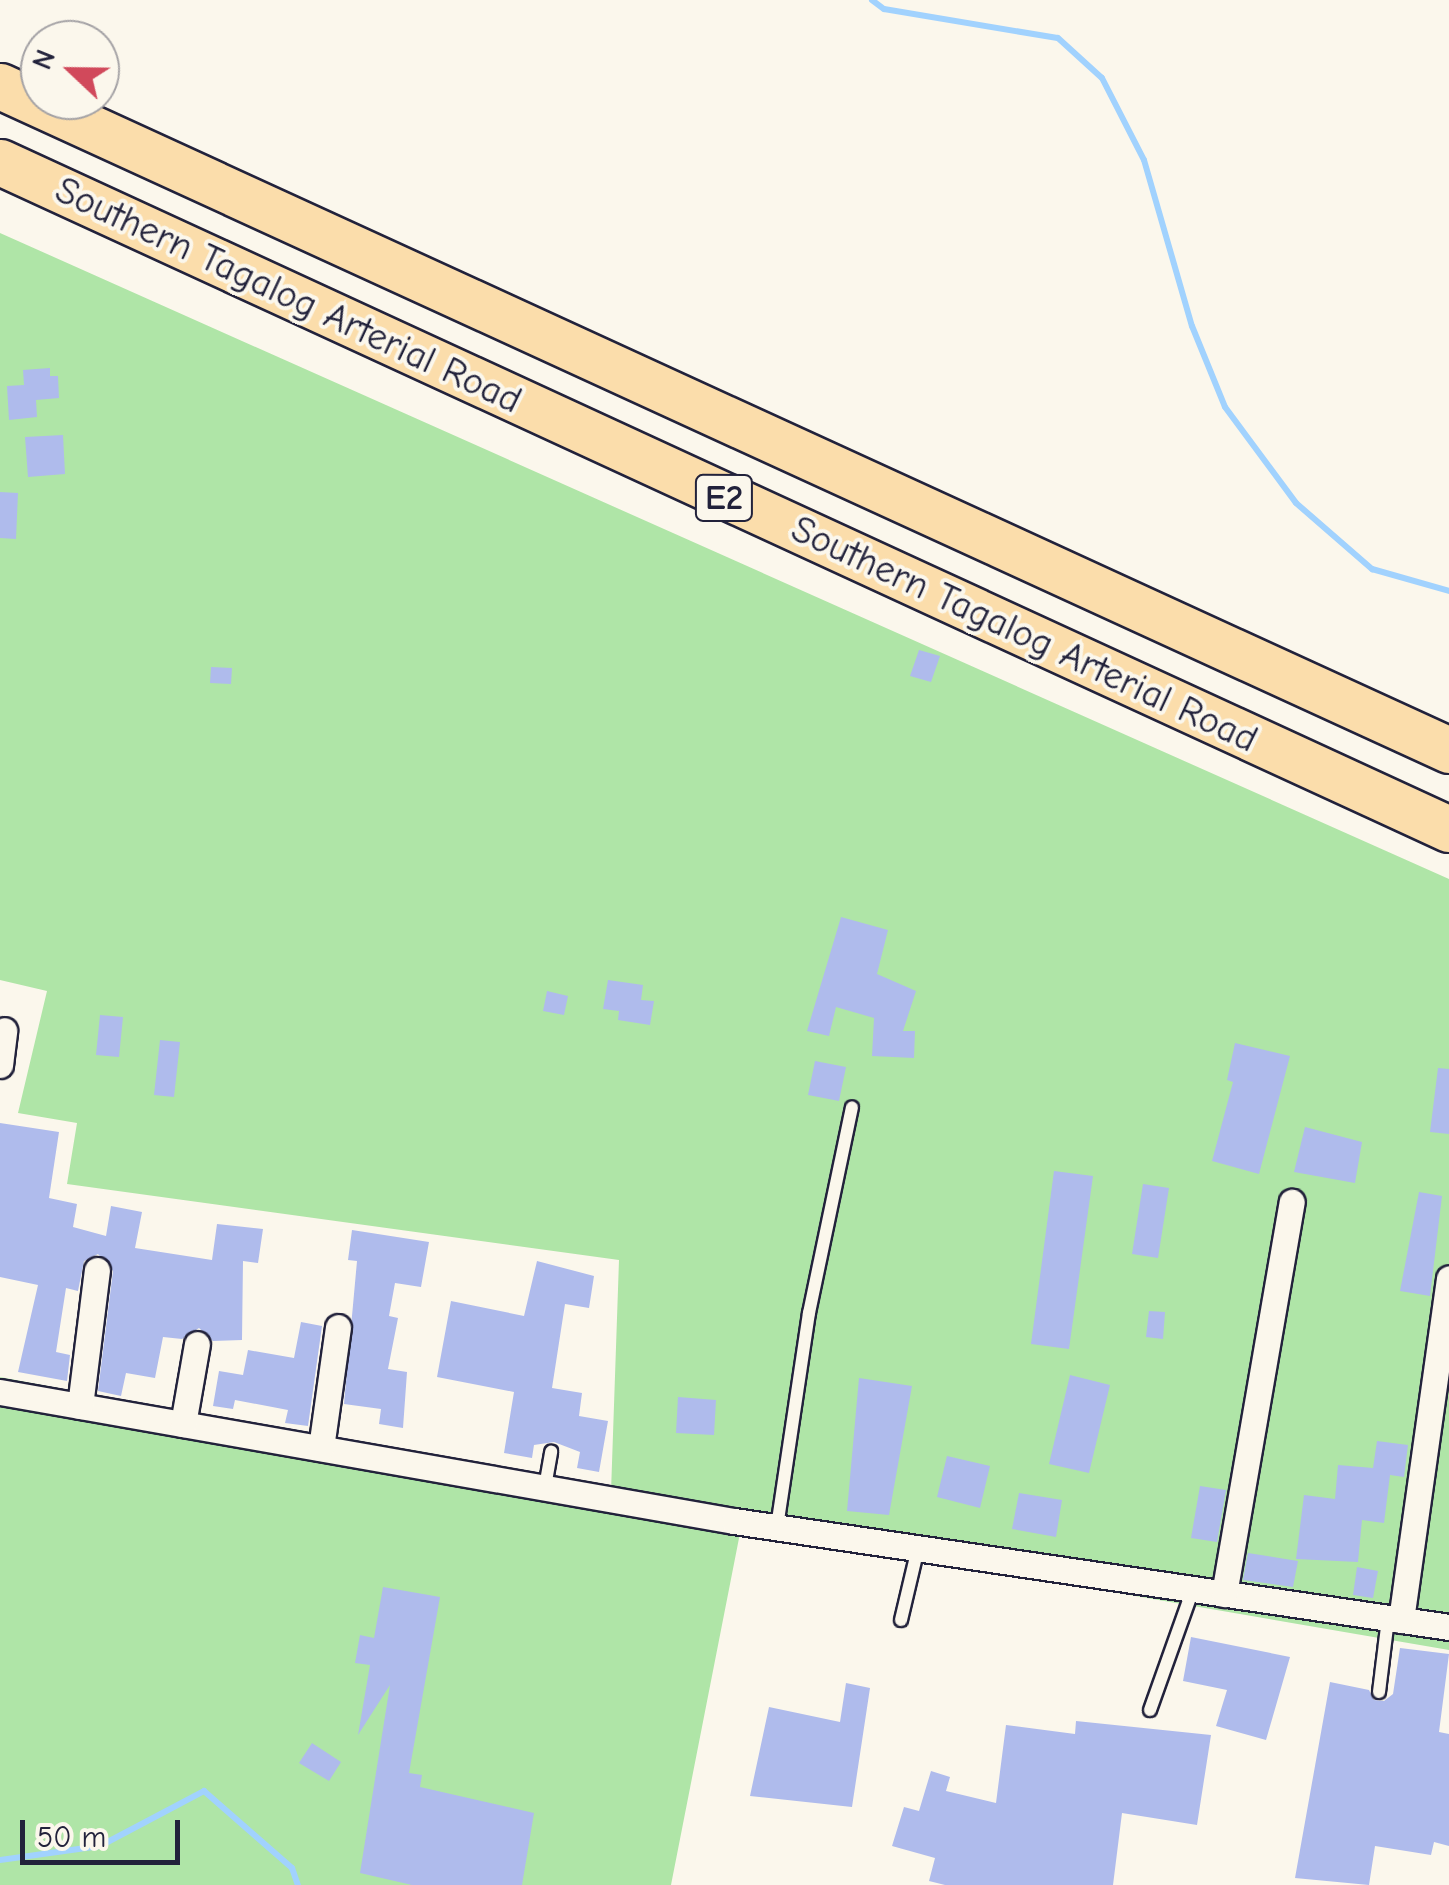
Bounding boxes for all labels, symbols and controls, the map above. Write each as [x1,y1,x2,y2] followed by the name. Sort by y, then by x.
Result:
[20,20,120,120] north arrow
[26,45,62,74] text: N
[48,168,528,424] street label: Southern Tagalog Arterial Road
[694,468,754,528] road number: E2
[784,507,1264,763] street label: Southern Tagalog Arterial Road
[25,1800,185,1862] scale bar
[37,1820,106,1855] text: 50 m

